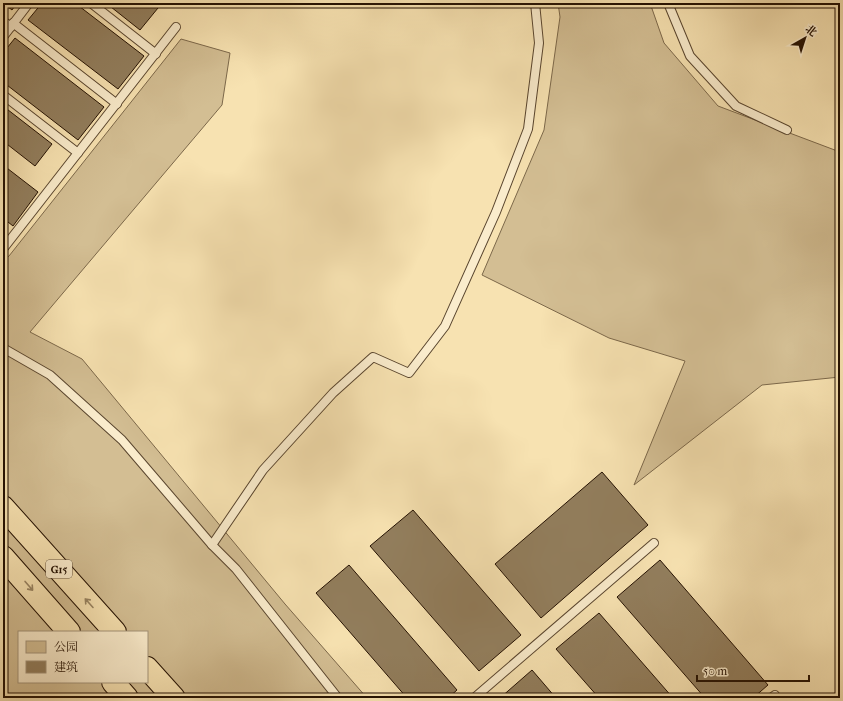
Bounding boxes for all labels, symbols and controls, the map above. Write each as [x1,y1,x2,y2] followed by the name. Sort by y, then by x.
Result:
[785,18,825,58] north arrow
[803,22,819,39] text: 北
[46,560,72,578] road number: G15
[24,581,33,592] one-way arrow
[85,598,94,608] one-way arrow
[18,631,148,683] legend
[54,640,78,654] text: 公园
[697,657,809,683] scale bar
[54,660,78,674] text: 建筑
[703,664,727,678] text: 50 m

